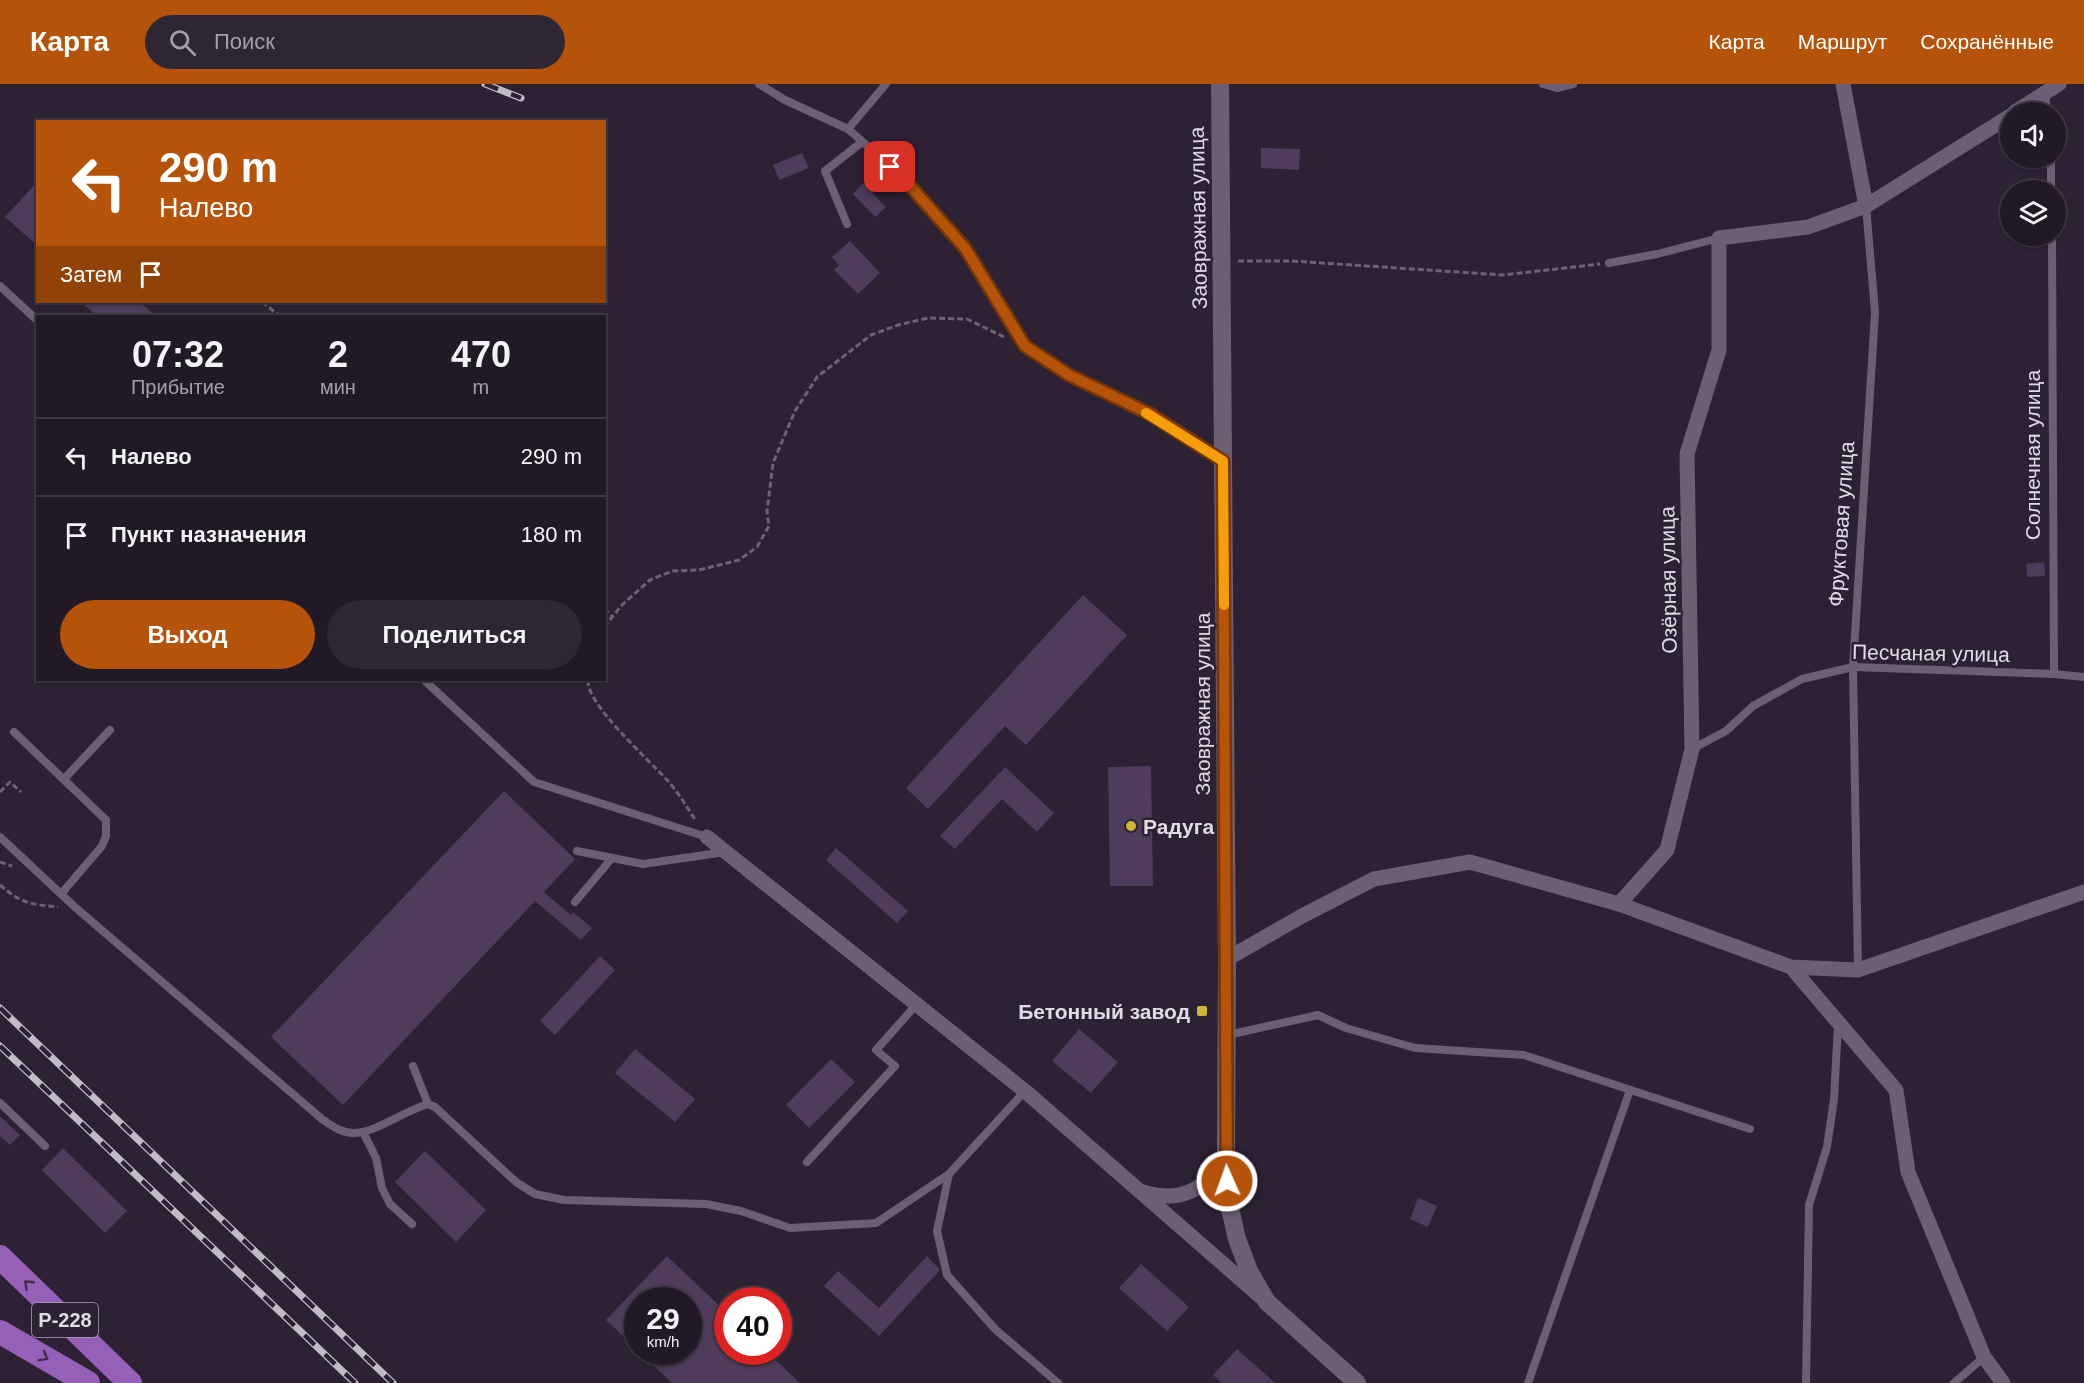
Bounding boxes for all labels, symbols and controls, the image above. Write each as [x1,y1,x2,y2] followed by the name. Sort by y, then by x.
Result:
[145,15,565,69] search box
[30,26,109,57] text: Карта
[166,26,199,59] icon: search
[214,29,275,54] text: Поиск
[1709,30,1765,53] text: Карта
[1798,30,1887,53] text: Маршрут
[1920,30,2054,53] text: Сохранённые
[2000,102,2066,246] map controls
[2000,102,2066,168] button: sound
[1185,126,1211,310] street label: Заовражная улица
[864,141,915,192] pin
[60,144,138,222] icon: left
[159,144,278,191] text: 290 m
[873,150,906,183] icon: arrive
[2000,180,2066,246] button: layers
[159,193,253,223] text: Налево
[134,258,167,291] icon: arrive
[60,262,122,287] text: Затем
[132,334,224,375] text: 07:32
[328,334,348,375] text: 2
[451,334,511,375] text: 470
[2021,369,2044,540] street label: Солнечная улица
[131,376,225,398] text: Прибытие
[320,376,356,398] text: мин
[473,376,489,398] text: m
[1824,440,1858,608] street label: Фруктовая улица
[60,441,93,474] icon: left
[111,444,192,469] text: Налево
[521,444,582,469] text: 290 m
[1655,506,1681,654] street label: Озёрная улица
[60,519,93,552] icon: arrive
[111,522,307,547] text: Пункт назначения
[521,522,582,547] text: 180 m
[60,600,315,669] button: Выход
[327,600,582,669] button: Поделиться
[1191,612,1214,795] street label: Заовражная улица
[1852,640,2010,666] street label: Песчаная улица
[1143,815,1214,838] place label: Радуга
[1124,819,1138,833] marker: Радуга
[1018,1000,1190,1023] place label: Бетонный завод
[1195,1004,1209,1018] marker: Бетонный завод
[1195,1149,1259,1213] position arrow
[24,1280,34,1291] one-way arrow
[714,1287,792,1365] speed limit sign: 40
[646,1302,680,1335] text: 29
[32,1303,98,1337] road number: Р-228
[647,1333,679,1350] text: km/h
[38,1350,48,1361] one-way arrow

